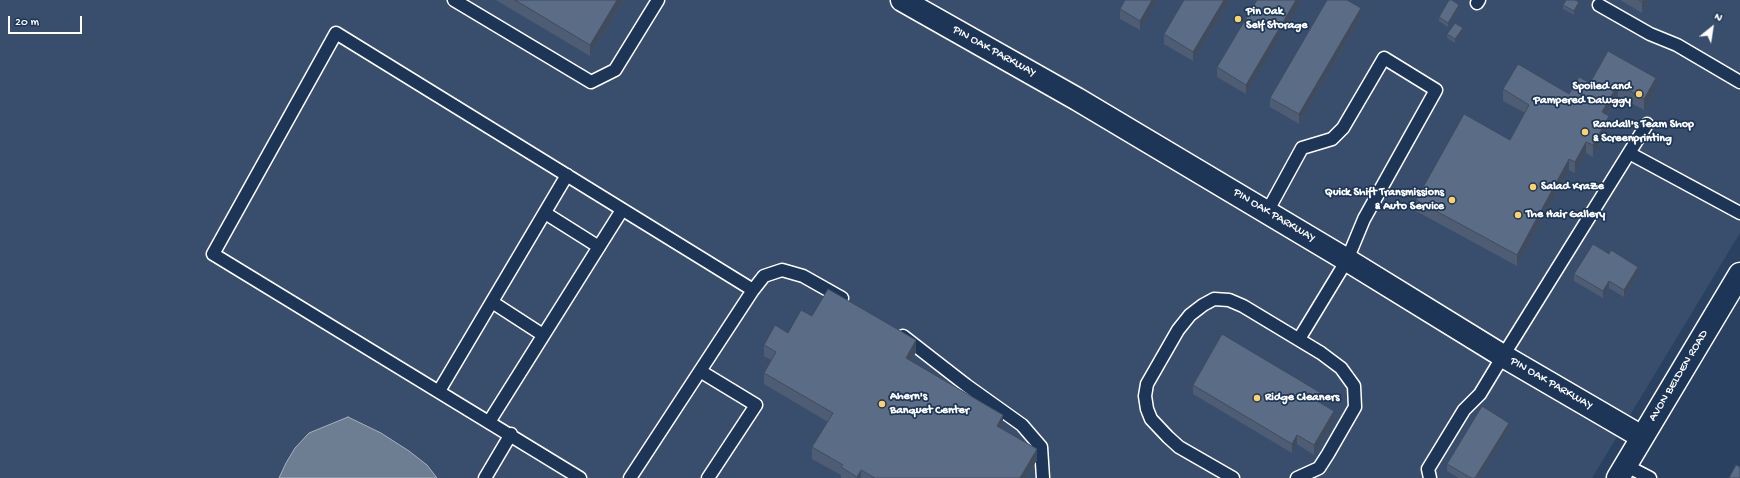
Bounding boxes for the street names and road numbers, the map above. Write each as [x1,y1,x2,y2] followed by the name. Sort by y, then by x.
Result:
[950,23,1038,81] street label: PIN OAK PARKWAY
[1230,186,1318,246] street label: PIN OAK PARKWAY
[1646,328,1712,424] street label: AVON BELDEN ROAD
[1507,354,1595,414] street label: PIN OAK PARKWAY

